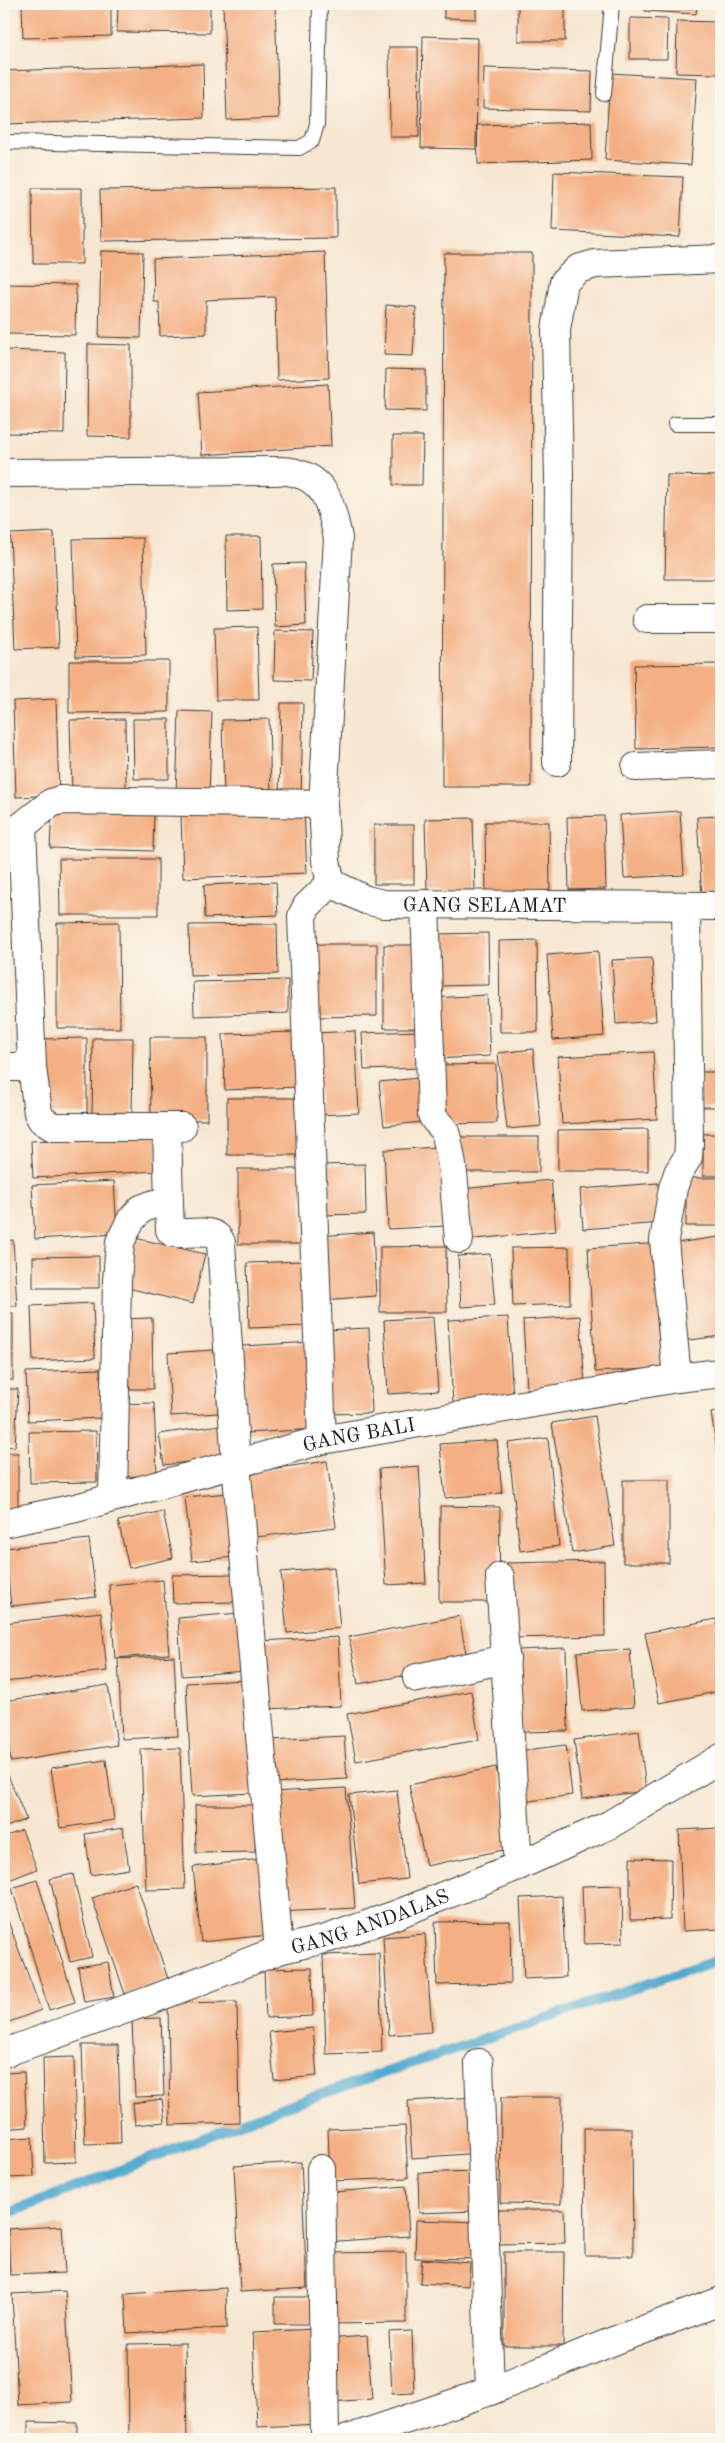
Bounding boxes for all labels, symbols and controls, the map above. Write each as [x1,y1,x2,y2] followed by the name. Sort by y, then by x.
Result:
[403,896,567,917] street label: GANG SELAMAT
[301,1416,417,1457] street label: GANG BALI
[289,1887,452,1959] street label: GANG ANDALAS

